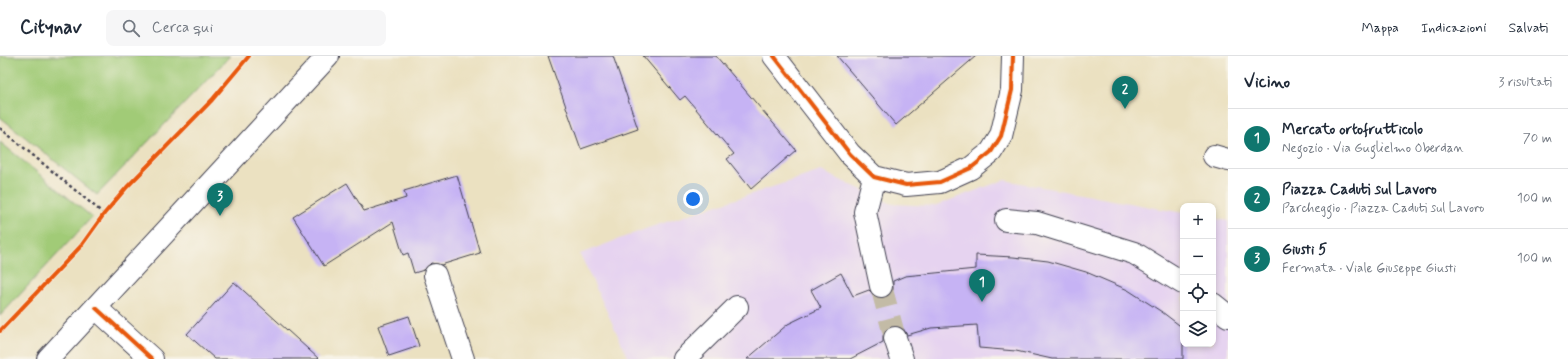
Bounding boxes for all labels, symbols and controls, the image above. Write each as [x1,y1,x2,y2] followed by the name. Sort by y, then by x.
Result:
[106,10,386,46] search box
[20,15,82,40] text: Citynav
[120,17,142,39] icon: search
[152,18,213,38] text: Cerca qui
[1361,19,1399,37] text: Mappa
[1421,19,1486,37] text: Indicazioni
[1508,19,1548,37] text: Salvati
[1244,71,1290,93] text: Vicino
[1499,74,1552,91] text: 3 risultati
[1112,76,1138,109] pin: 2
[1282,120,1423,140] text: Mercato ortofrutticolo
[1254,130,1260,147] text: 1
[1523,130,1552,147] text: 70 m
[1282,140,1464,157] text: Negozio · Via Guglielmo Oberdan
[1282,180,1437,200] text: Piazza Caduti sul Lavoro
[207,183,233,216] pin: 3
[683,189,703,209] your location
[1254,190,1260,207] text: 2
[1517,190,1552,207] text: 100 m
[1282,200,1484,217] text: Parcheggio · Piazza Caduti sul Lavoro
[1180,203,1216,347] map controls
[1180,203,1216,239] button: +
[1180,239,1216,275] button: −
[1282,240,1327,260] text: Giusti 5
[1254,250,1260,267] text: 3
[1517,250,1552,267] text: 100 m
[1282,260,1456,277] text: Fermata · Viale Giuseppe Giusti
[969,269,995,302] pin: 1
[1180,275,1216,311] button: locate
[1180,311,1216,347] button: layers

